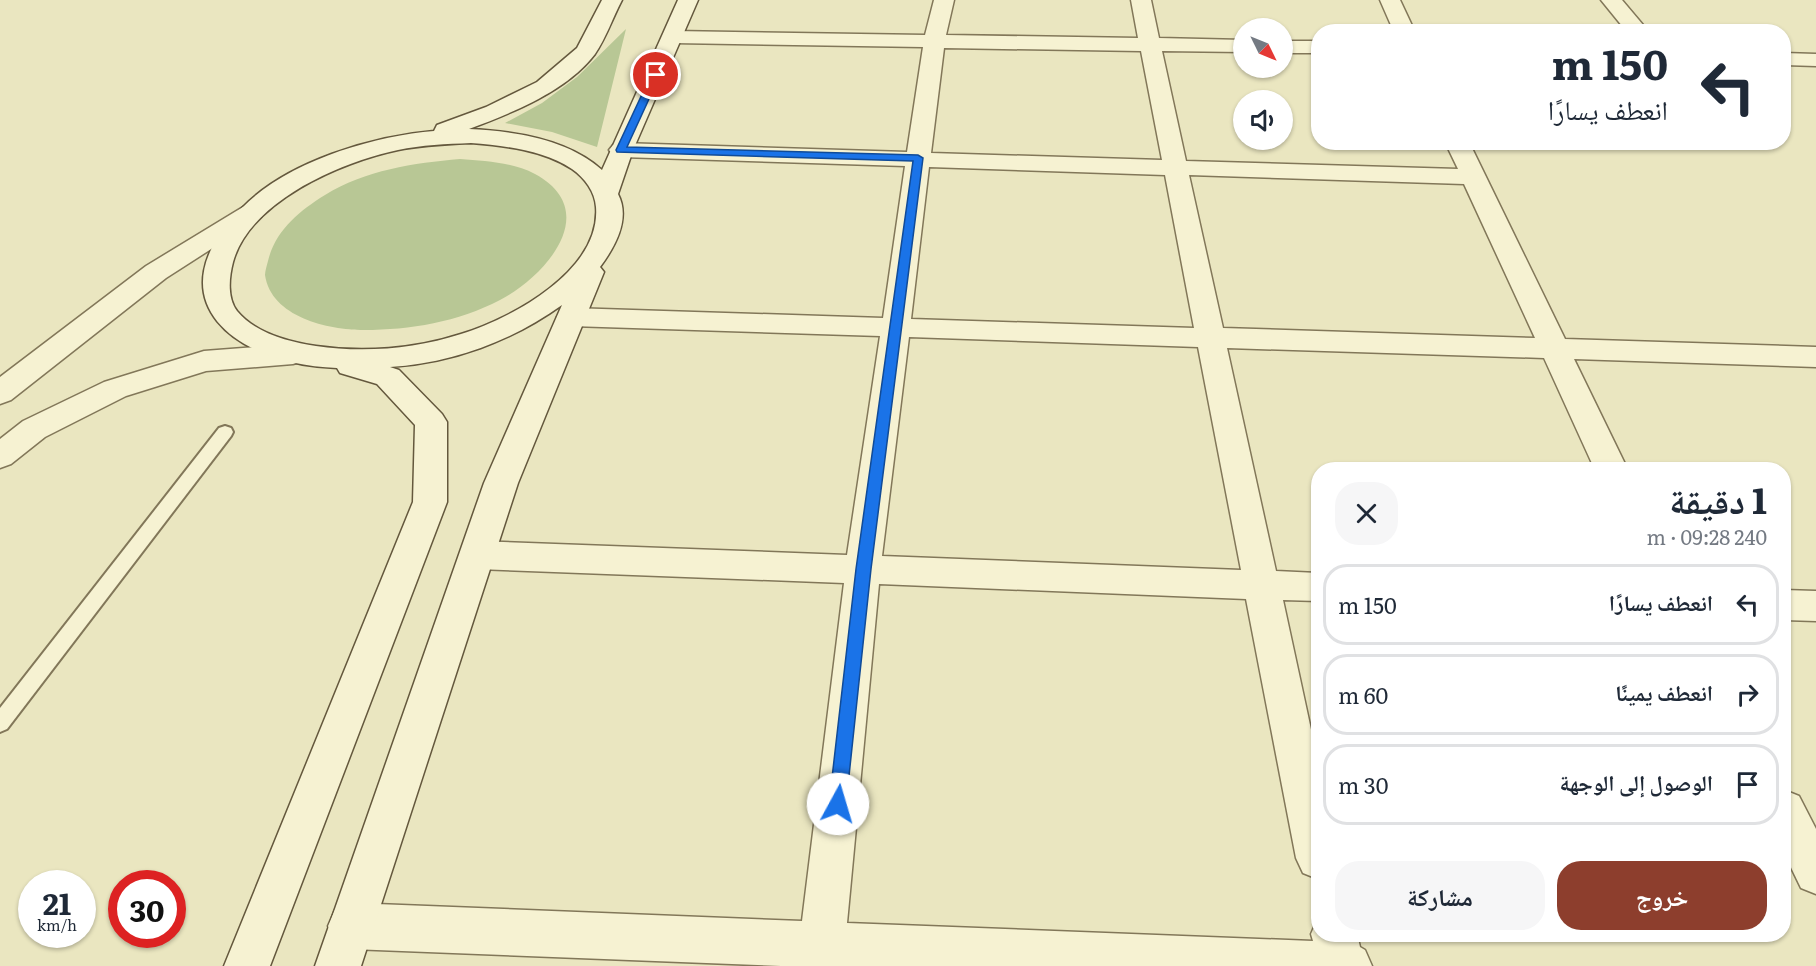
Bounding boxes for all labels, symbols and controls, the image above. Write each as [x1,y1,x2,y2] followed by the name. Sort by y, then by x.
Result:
[1233,18,1293,78] north arrow
[1233,18,1293,150] map controls
[1552,31,1668,93] text: 150 m
[1689,48,1767,126] icon: left
[630,49,681,100] pin
[639,58,672,91] icon: arrive
[1548,88,1668,128] text: انعطف يسارًا
[1233,90,1293,150] button: sound
[1669,472,1767,525] text: 1 دقيقة
[1335,482,1398,545] button: close
[1647,521,1767,551] text: 240 m · 09:28
[1609,585,1713,618] text: انعطف يسارًا
[1338,588,1397,621] text: 150 m
[1731,588,1764,621] icon: left
[1615,675,1713,708] text: انعطف يمينًا
[1338,678,1388,711] text: 60 m
[1731,678,1764,711] icon: right
[1560,765,1713,798] text: الوصول إلى الوجهة
[1338,768,1388,801] text: 30 m
[1731,768,1764,801] icon: arrive
[806,772,870,836] position arrow
[1335,861,1545,930] button: مشاركة
[1557,861,1767,930] button: خروج
[108,870,186,948] speed limit sign: 30
[43,880,71,924] text: 21
[37,913,77,936] text: km/h

